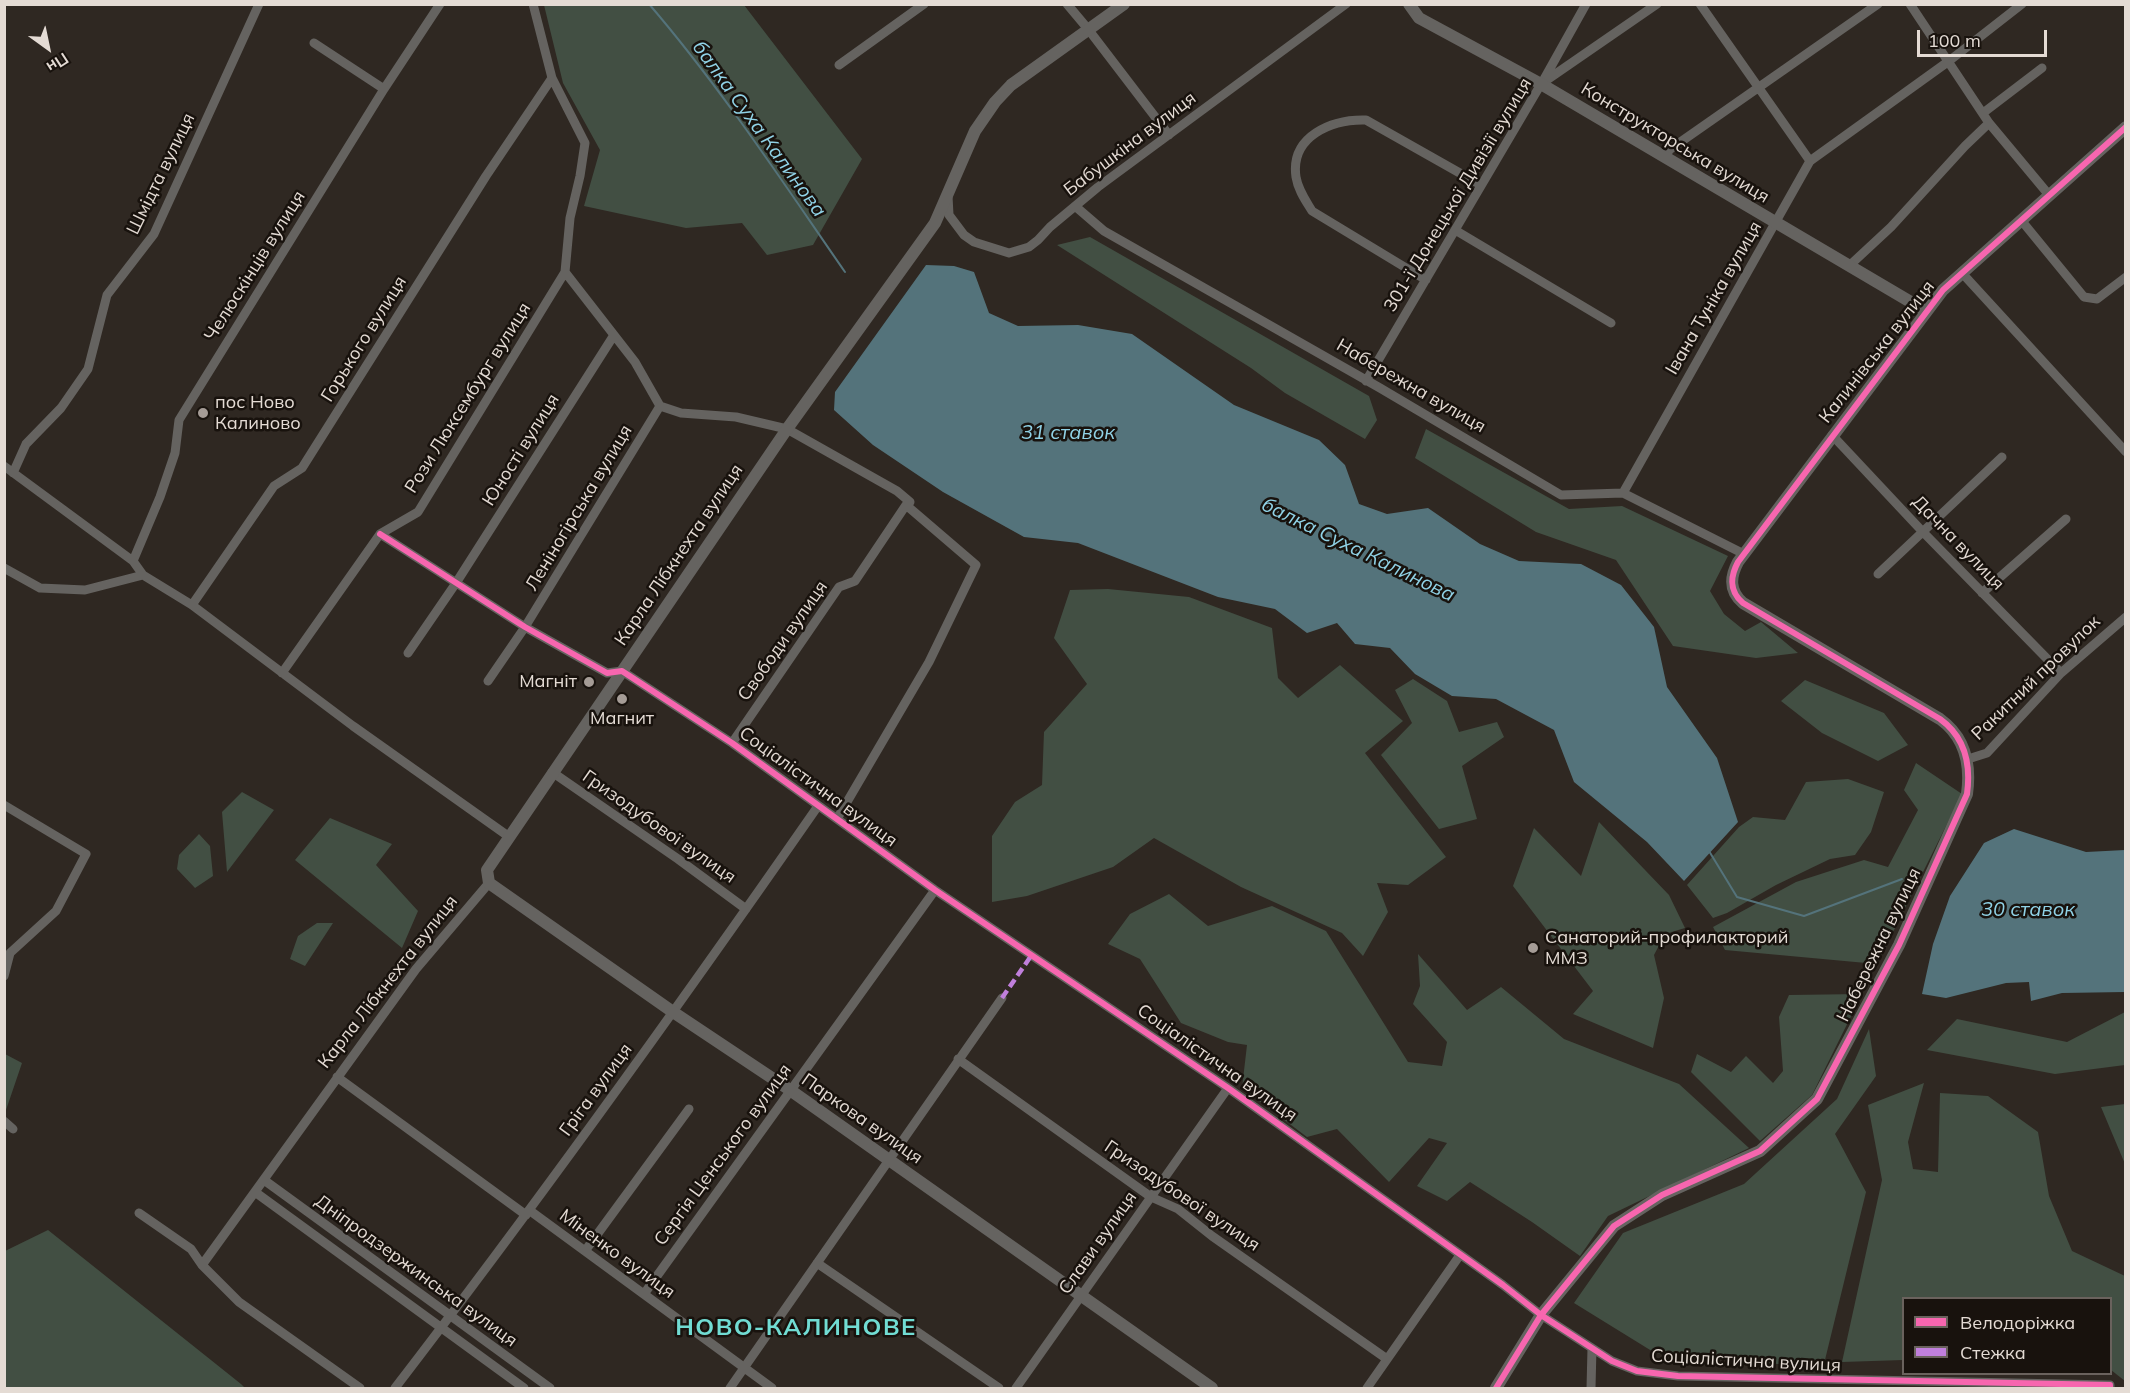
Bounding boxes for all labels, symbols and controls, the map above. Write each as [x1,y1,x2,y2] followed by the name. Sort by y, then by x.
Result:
[18,18,78,78] north arrow
[1920,18,2050,56] scale bar
[1928,29,1981,52] text: 100 m
[687,36,831,222] water label: балка Суха Калинова
[43,49,73,78] text: Пн
[1379,74,1537,316] street label: 301-ї Донецької Дивізії вулиця
[1577,78,1773,208] street label: Конструкторська вулиця
[1060,87,1200,201] street label: Бабушкіна вулиця
[122,110,200,238] street label: Шмідта вулиця
[200,187,310,345] street label: Челюскінців вулиця
[1661,218,1767,378] street label: Івана Туніка вулиця
[317,272,411,406] street label: Горького вулиця
[1815,276,1939,428] street label: Калинівська вулиця
[400,299,536,497] street label: Рози Люксембург вулиця
[1333,335,1489,437] street label: Набережна вулиця
[478,390,564,510] street label: Юності вулиця
[215,392,301,434] place label: пос Ново Калиново
[196,406,210,420] marker: пос Ново Калиново
[521,421,637,595] street label: Леніногірська вулиця
[1021,421,1115,445] water label: 31 ставок
[610,460,748,650] street label: Карла Лібкнехта вулиця
[1907,491,2009,595] street label: Дачна вулиця
[1258,493,1458,607] water label: балка Суха Калинова
[734,577,832,705] street label: Свободи вулиця
[1967,611,2105,745] street label: Ракитний провулок
[519,671,577,693] place label: Магніт
[582,675,596,689] marker: Магніт
[615,692,629,706] marker: Магнит
[590,708,654,730] place label: Магнит
[735,722,901,852] street label: Соціалістична вулиця
[578,766,740,888] street label: Гризодубової вулиця
[1832,865,1926,1025] street label: Набережна вулиця
[314,891,462,1073] street label: Карла Лібкнехта вулиця
[1981,898,2075,922] water label: 30 ставок
[1545,927,1788,970] place label: Санаторий-профилакторий ММЗ
[1526,941,1540,955] marker: Санаторий-профилакторий ММЗ
[1133,1000,1301,1126] street label: Соціалістична вулиця
[555,1040,637,1140] street label: Гріга вулиця
[650,1060,796,1250] street label: Сергія Ценського вулиця
[797,1069,927,1169] street label: Паркова вулиця
[1100,1136,1264,1256] street label: Гризодубової вулиця
[1055,1187,1141,1299] street label: Слави вулиця
[311,1190,521,1352] street label: Дніпродзержинська вулиця
[555,1205,679,1303] street label: Міненко вулиця
[1902,1297,2112,1375] legend
[1960,1311,2075,1334] text: Велодоріжка
[675,1314,917,1342] district label: НОВО-КАЛИНОВЕ
[1960,1341,2026,1364] text: Стежка
[1651,1345,1841,1377] street label: Соціалістична вулиця

